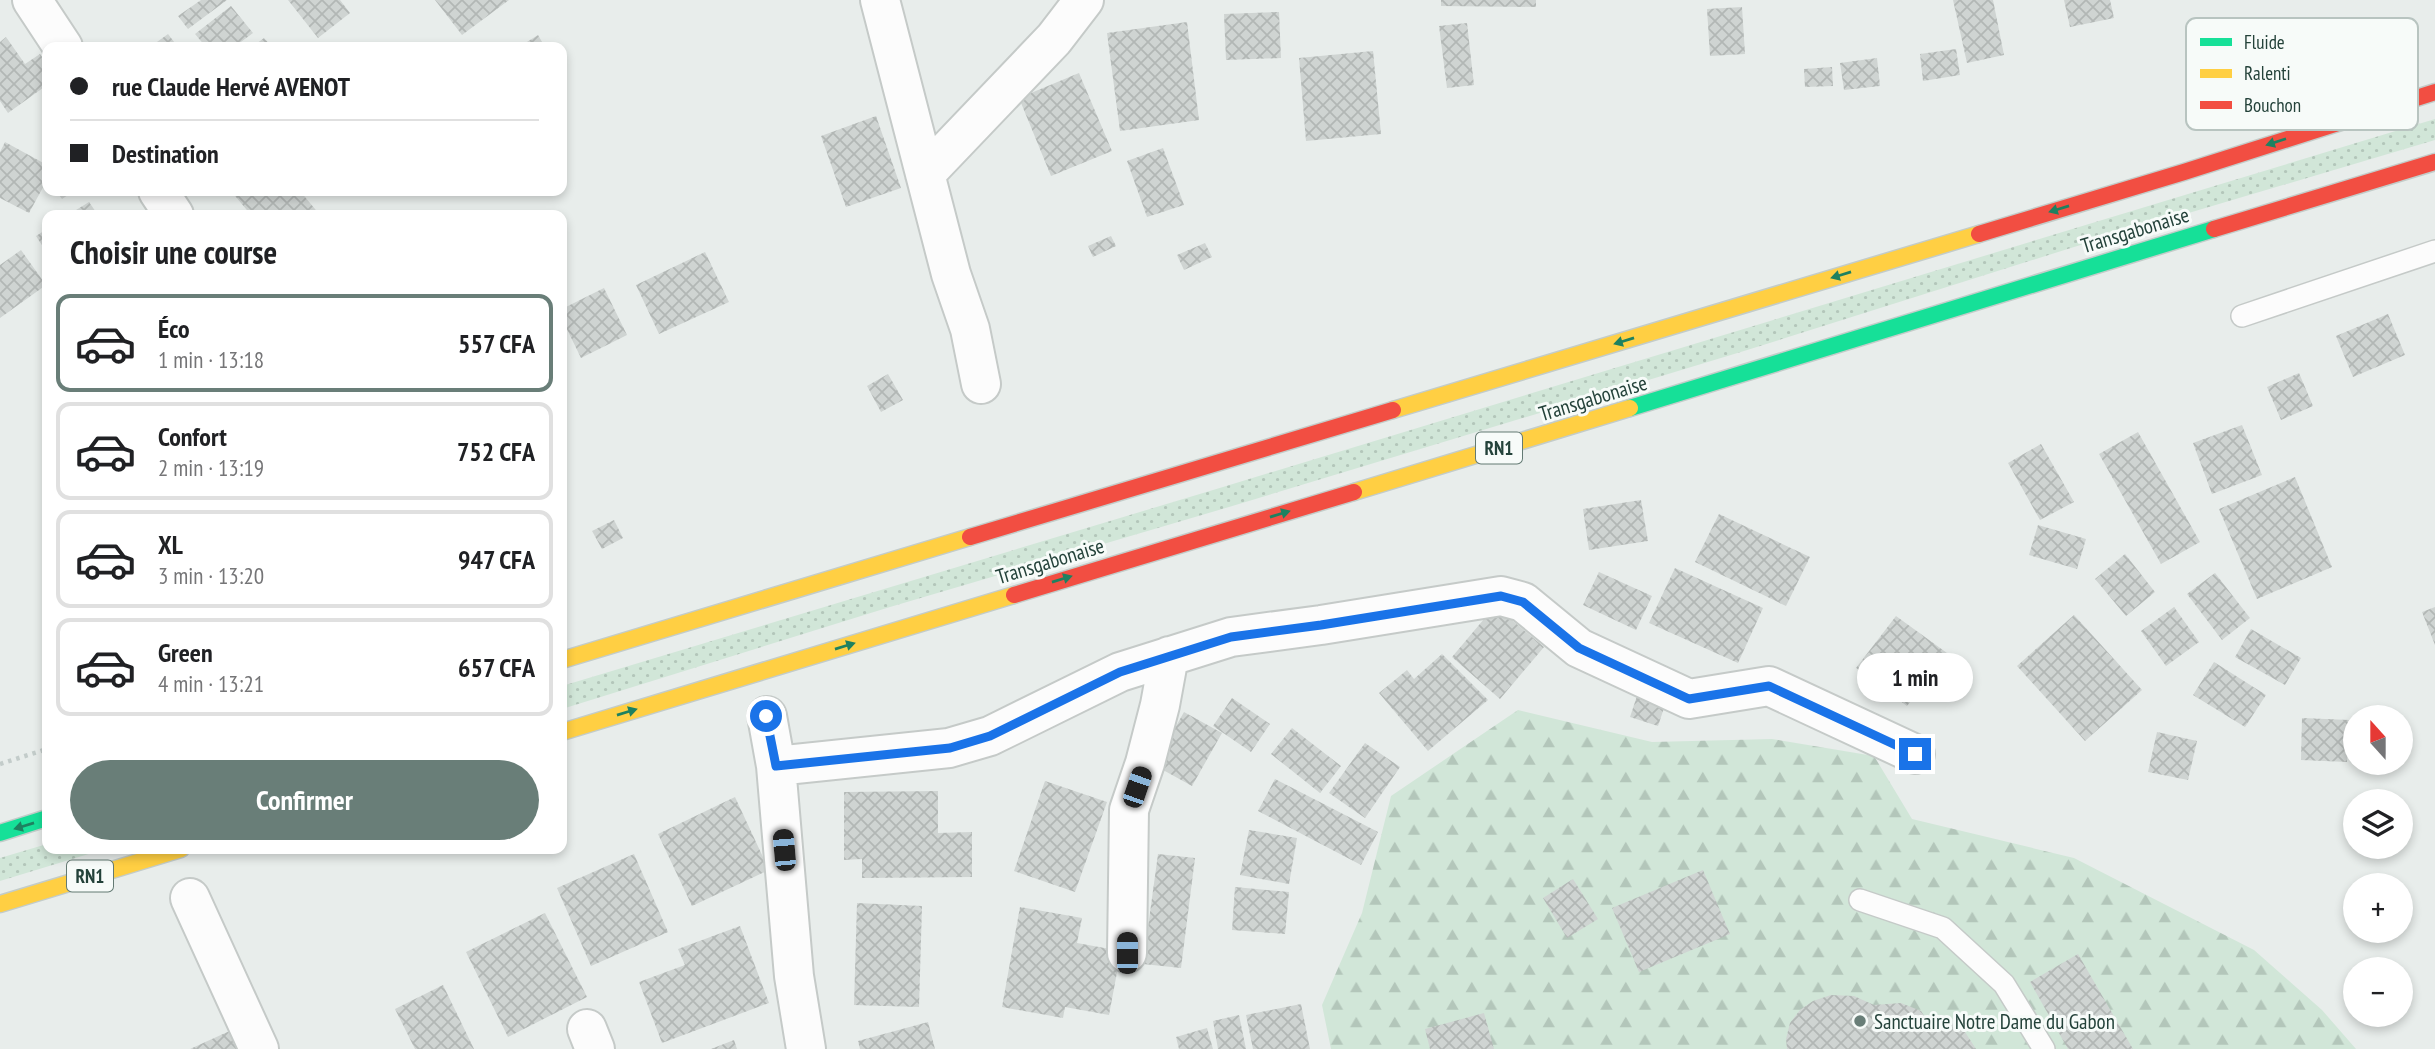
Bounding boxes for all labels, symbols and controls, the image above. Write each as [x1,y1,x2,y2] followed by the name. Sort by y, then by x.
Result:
[2186,18,2418,130] legend
[2244,30,2285,54] text: Fluide
[2244,61,2291,85] text: Ralenti
[112,70,350,103] text: rue Claude Hervé AVENOT
[2244,93,2301,117] text: Bouchon
[112,137,219,170] text: Destination
[2266,137,2287,148] one-way arrow
[2078,201,2192,259] street label: Transgabonaise
[2048,205,2069,215] one-way arrow
[70,231,277,273] text: Choisir une course
[1831,271,1852,281] one-way arrow
[74,312,137,375] icon: car
[158,312,190,345] text: Éco
[458,327,535,360] text: 557 CFA
[1613,336,1634,346] one-way arrow
[158,345,264,374] text: 1 min · 13:18
[1536,369,1650,427] street label: Transgabonaise
[74,420,137,483] icon: car
[158,420,227,453] text: Confort
[1476,432,1522,463] road number: RN1
[457,435,535,468] text: 752 CFA
[158,453,264,482] text: 2 min · 13:19
[1270,508,1291,518] one-way arrow
[74,528,137,591] icon: car
[158,528,183,561] text: XL
[993,532,1107,590] street label: Transgabonaise
[458,543,535,576] text: 947 CFA
[158,561,264,590] text: 3 min · 13:20
[1052,574,1073,584] one-way arrow
[74,636,137,699] icon: car
[158,636,213,669] text: Green
[834,640,855,650] one-way arrow
[458,651,535,684] text: 657 CFA
[1857,652,1973,702] callout: 1 min
[1892,663,1938,692] text: 1 min
[158,669,264,698] text: 4 min · 13:21
[750,700,782,732] route start
[2343,705,2413,775] north arrow
[2343,705,2413,1027] map controls
[617,707,638,717] one-way arrow
[1899,738,1931,770] route end
[70,760,539,840] button: Confirmer
[1121,764,1154,810] car
[2343,789,2413,859] button: layers
[13,821,34,831] one-way arrow
[772,828,797,872] car
[67,860,113,891] road number: RN1
[2343,873,2413,943] button: +
[1117,932,1138,974] car
[2343,957,2413,1027] button: −
[1874,1008,2115,1035] place label: Sanctuaire Notre Dame du Gabon
[1852,1013,1868,1029] marker: Sanctuaire Notre Dame du Gabon

